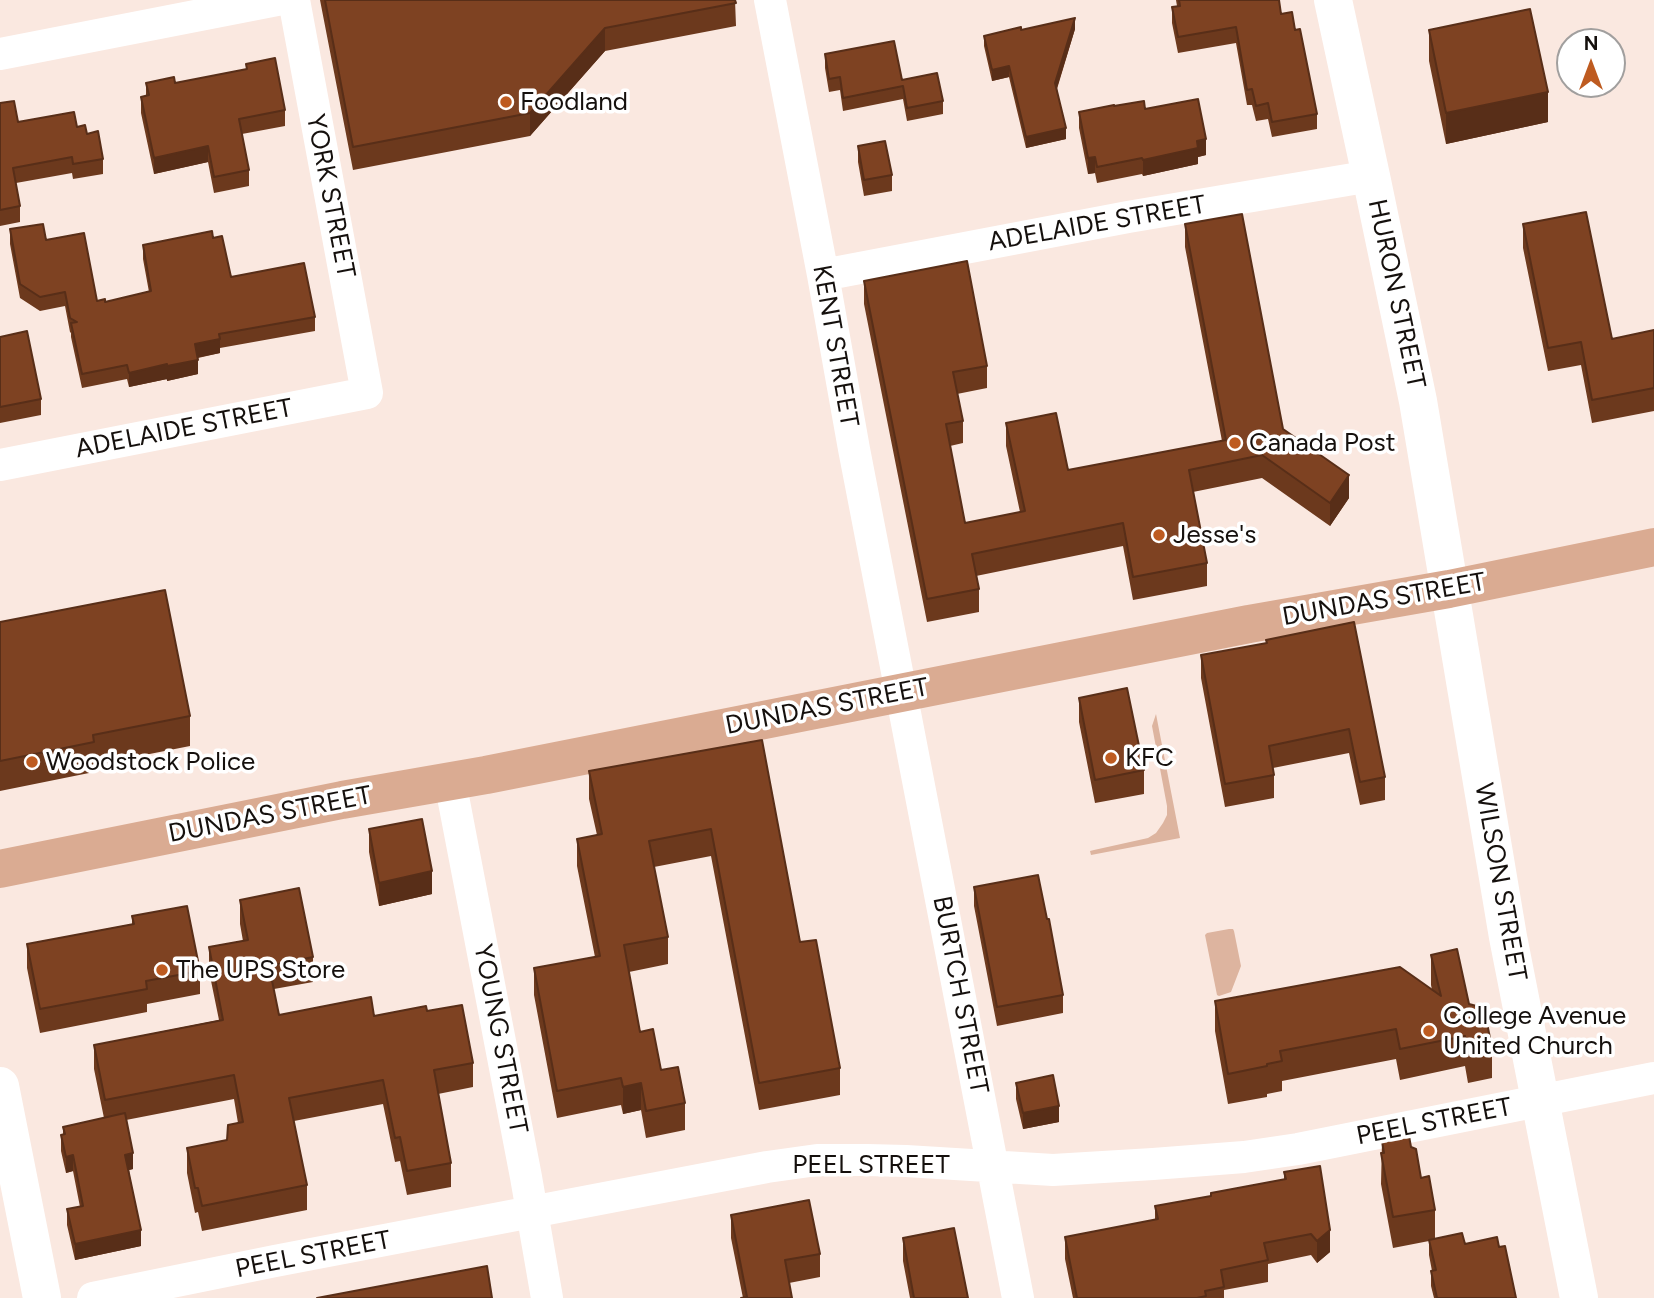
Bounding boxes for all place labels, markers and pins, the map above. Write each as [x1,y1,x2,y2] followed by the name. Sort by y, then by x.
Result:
[520,86,628,118] place label: Foodland
[498,94,514,110] marker: Foodland
[1249,427,1396,459] place label: Canada Post
[1227,435,1243,451] marker: Canada Post
[1173,519,1256,551] place label: Jesse's
[1151,527,1167,543] marker: Jesse's
[1125,742,1174,774] place label: KFC
[46,746,255,778] place label: Woodstock Police
[1103,750,1119,766] marker: KFC
[24,754,40,770] marker: Woodstock Police
[176,954,345,986] place label: The UPS Store
[154,962,170,978] marker: The UPS Store
[1443,1000,1626,1062] place label: College Avenue United Church
[1421,1023,1437,1039] marker: College Avenue United Church

